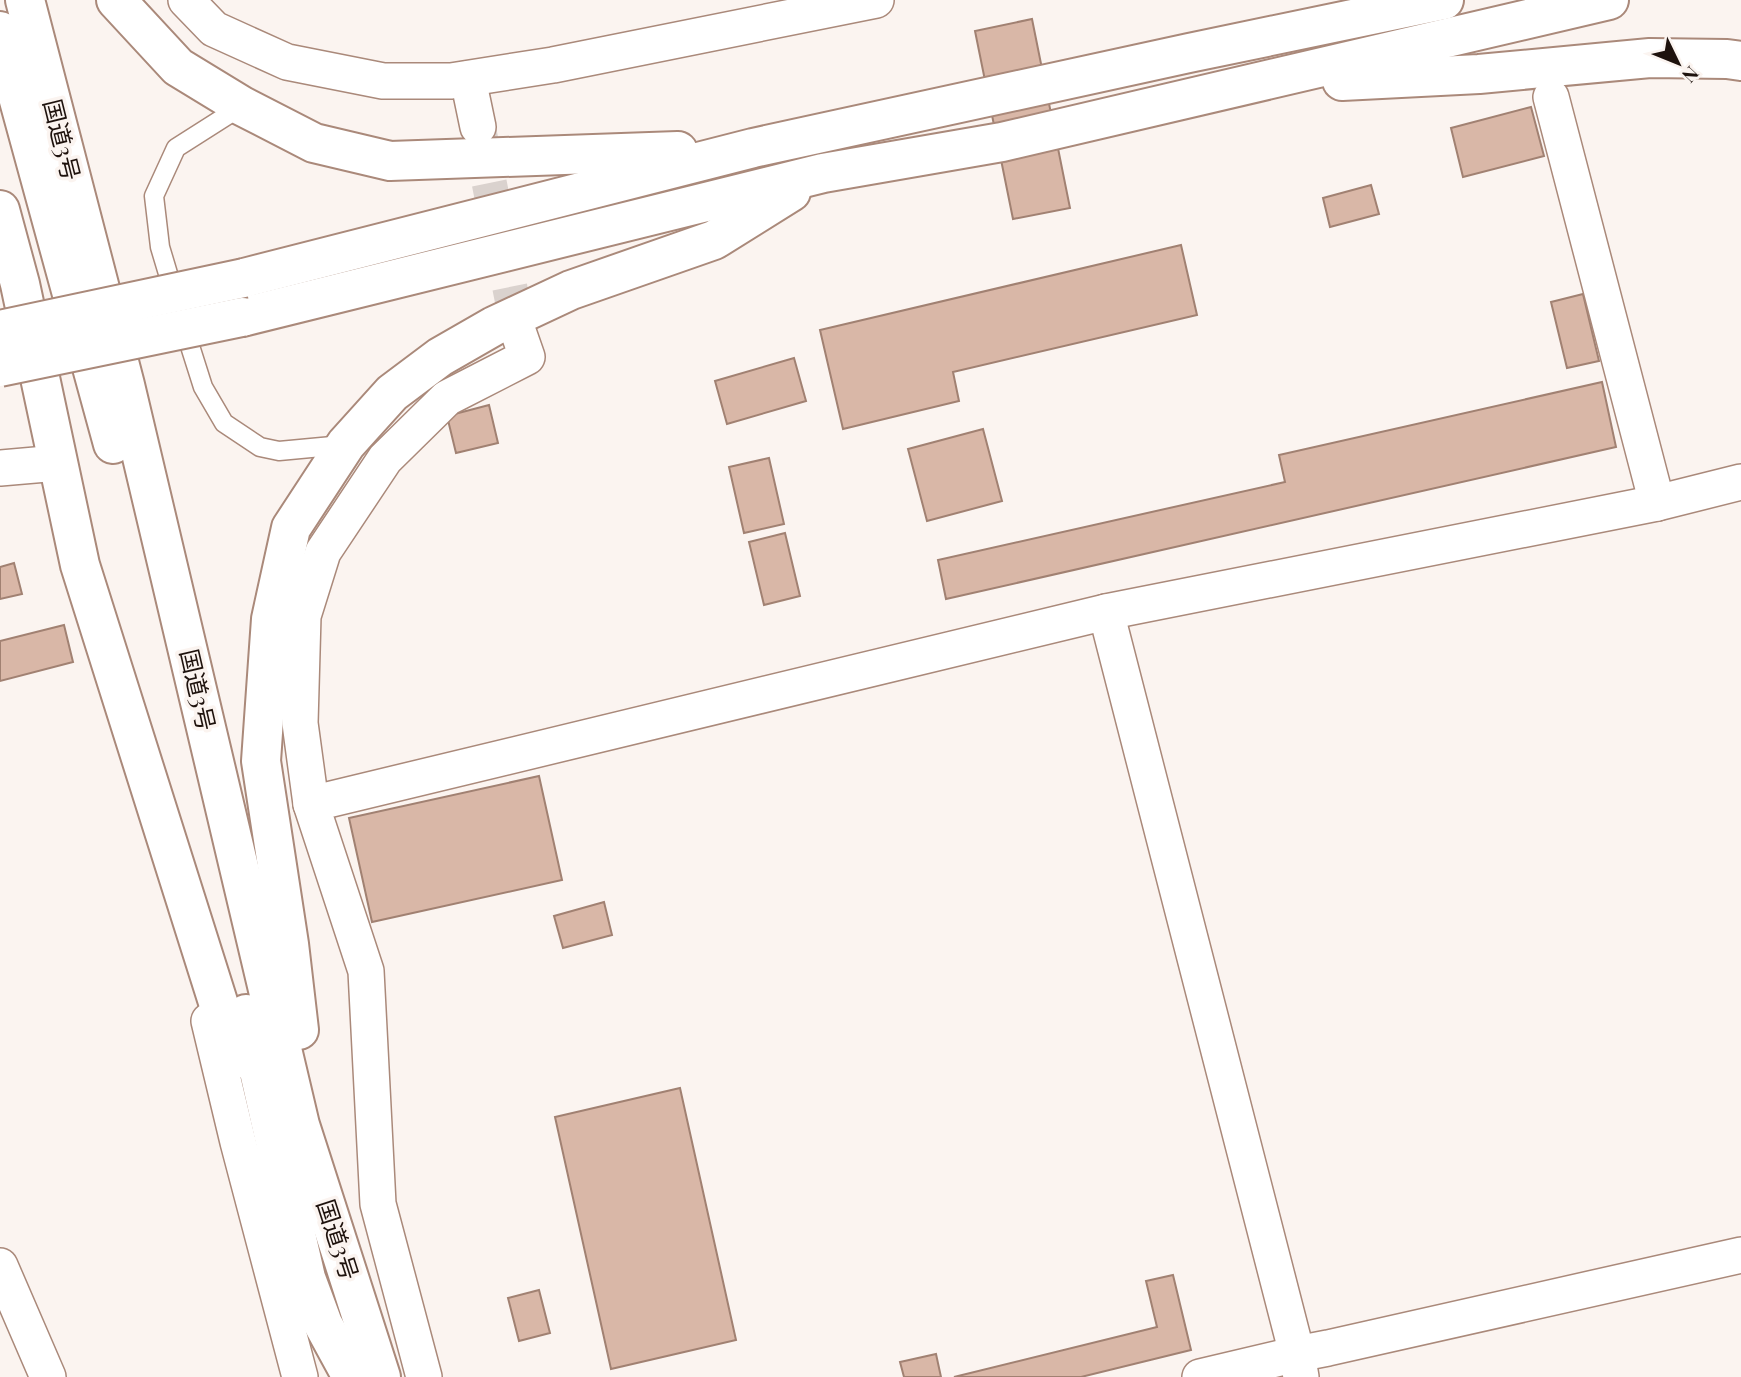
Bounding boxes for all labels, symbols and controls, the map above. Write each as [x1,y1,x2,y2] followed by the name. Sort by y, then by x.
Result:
[1643,28,1713,98] north arrow
[1677,61,1705,89] text: N
[37,95,88,184] street label: 国道3号
[174,646,224,734] street label: 国道3号
[311,1195,367,1284] street label: 国道3号

